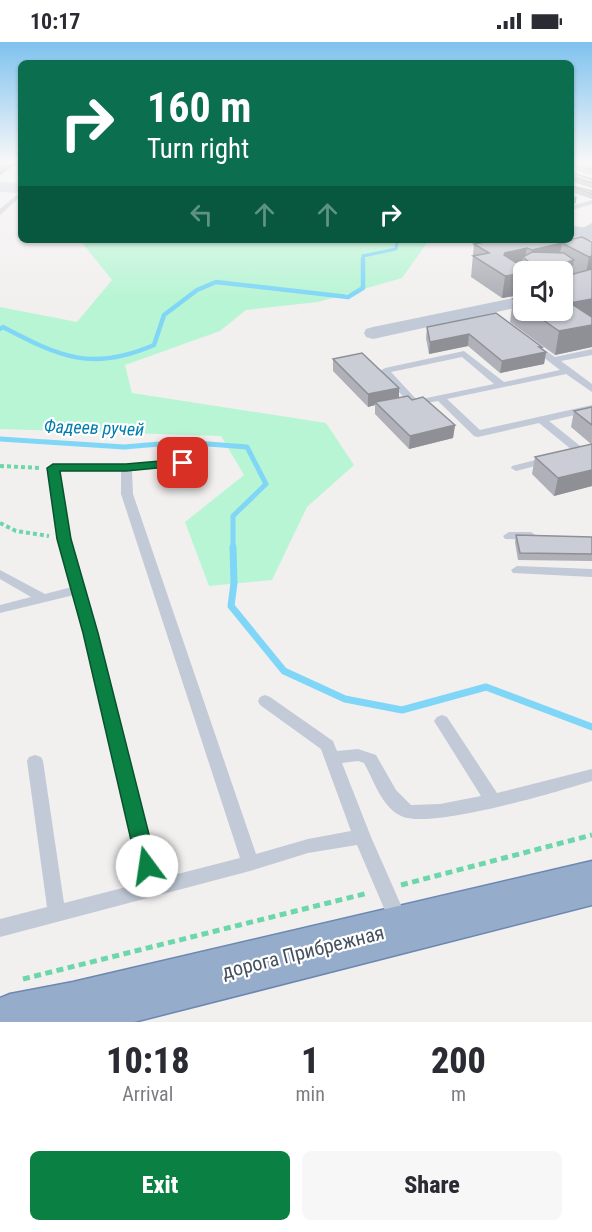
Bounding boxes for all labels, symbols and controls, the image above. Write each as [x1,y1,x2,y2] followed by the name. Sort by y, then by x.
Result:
[30,9,81,34] text: 10:17
[147,83,252,132] text: 160 m
[48,84,126,162] icon: right
[147,133,249,165] text: Turn right
[185,198,218,231] icon: left
[248,198,281,231] icon: ahead
[311,198,344,231] icon: ahead
[374,198,407,231] icon: right
[513,261,573,321] map controls
[513,261,573,321] button: sound
[44,415,144,440] water label: Фадеев ручей
[157,437,208,488] pin
[166,446,199,479] icon: arrive
[115,834,179,898] position arrow
[219,920,387,984] street label: дорога Прибрежная
[106,1040,189,1082] text: 10:18
[301,1040,319,1082] text: 1
[431,1040,486,1082] text: 200
[122,1082,173,1106] text: Arrival
[296,1082,325,1106] text: min
[451,1082,466,1106] text: m
[30,1151,290,1220] button: Exit
[302,1151,562,1220] button: Share

